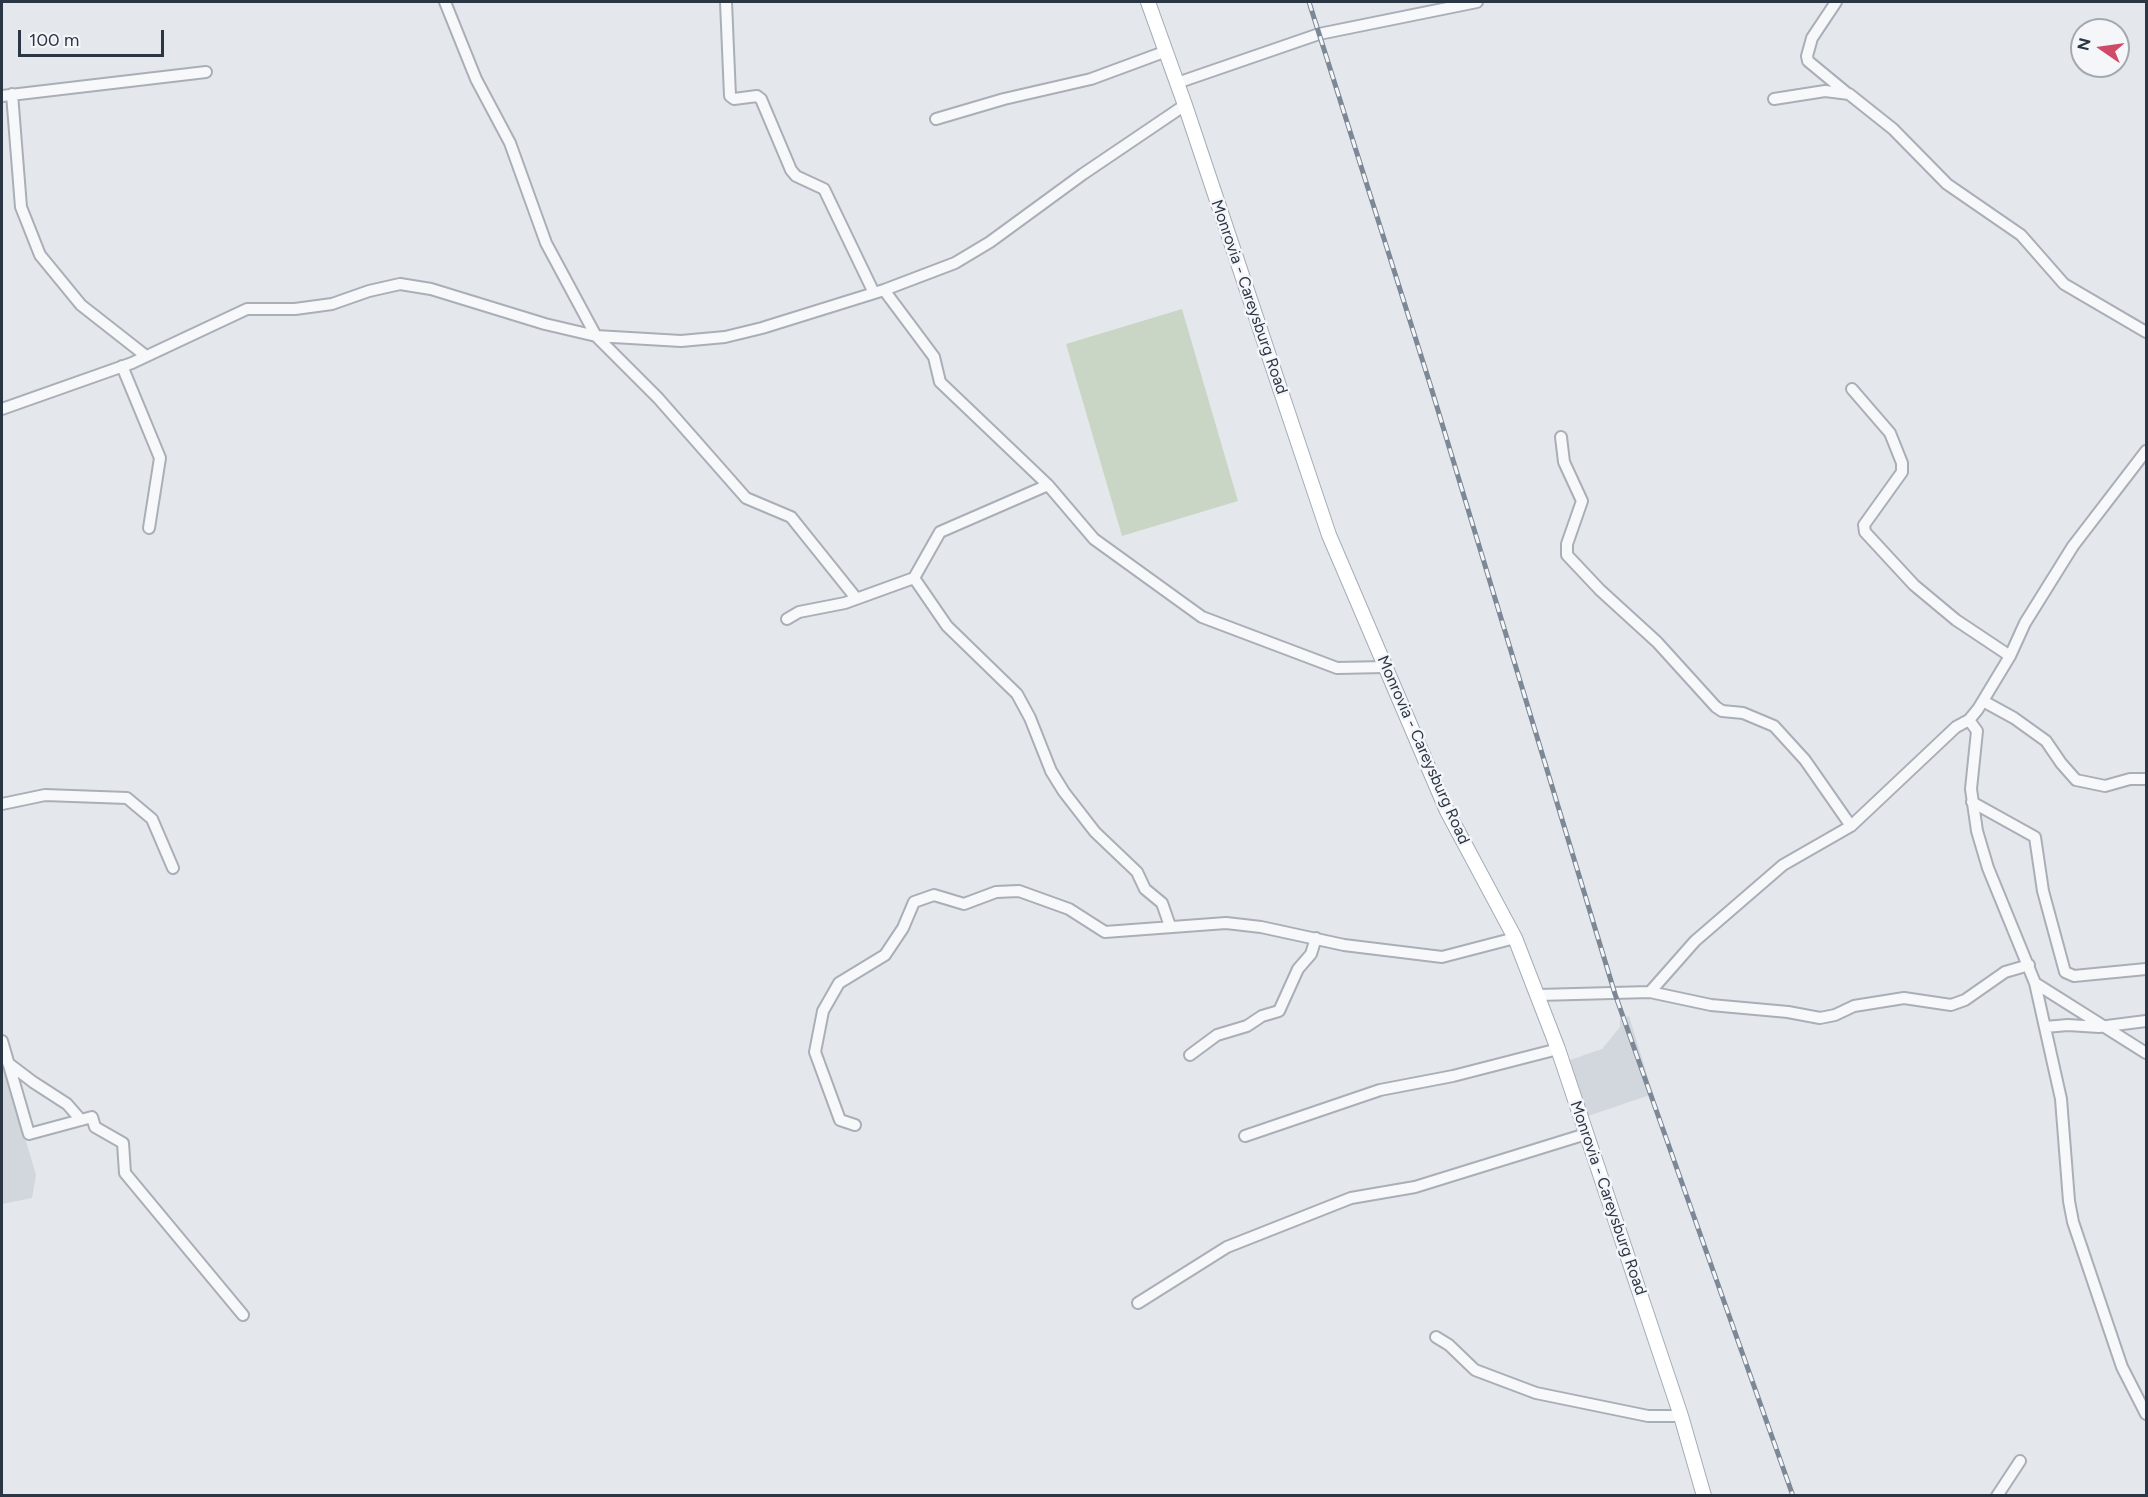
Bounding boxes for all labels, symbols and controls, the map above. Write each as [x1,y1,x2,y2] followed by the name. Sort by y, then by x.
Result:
[21,18,166,56] scale bar
[2070,18,2130,78] north arrow
[29,29,79,51] text: 100 m
[2073,36,2095,52] text: N
[1207,197,1291,397] street label: Monrovia - Careysburg Road
[1373,653,1473,847] street label: Monrovia - Careysburg Road
[1566,1098,1650,1298] street label: Monrovia - Careysburg Road

